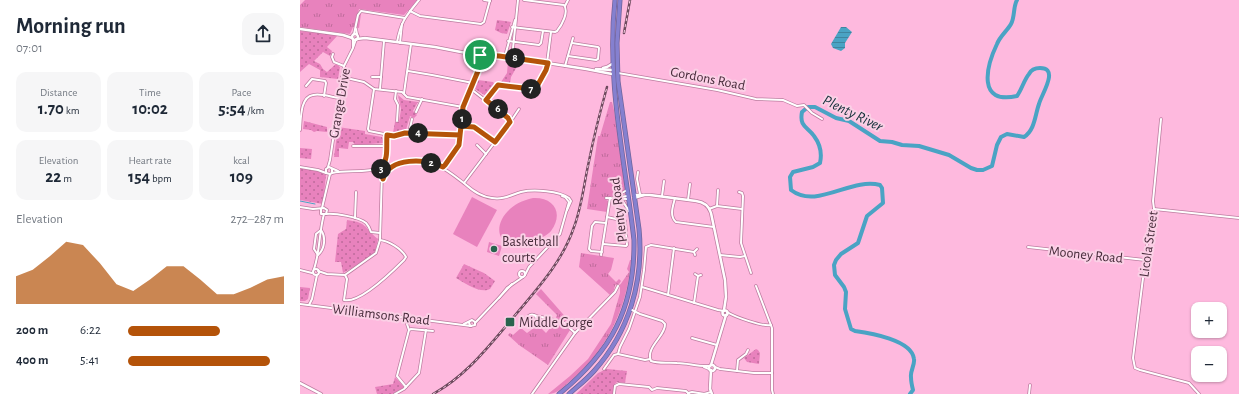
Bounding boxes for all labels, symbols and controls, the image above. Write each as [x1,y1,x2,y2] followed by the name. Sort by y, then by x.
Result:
[242,13,284,55] button: share
[16,15,126,37] text: Morning run
[463,38,497,72] pin
[16,42,43,55] text: 07:01
[469,44,491,66] icon: arrive
[505,48,525,68] pin: 8
[512,52,518,63] text: 8
[669,65,746,93] street label: Gordons Road
[327,67,353,139] street label: Grange Drive
[521,79,541,99] pin: 7
[529,83,533,94] text: 7
[40,87,77,98] text: Distance
[139,87,161,98] text: Time
[231,87,251,98] text: Pace
[820,92,886,135] water label: Plenty River
[488,99,508,119] pin: 6
[38,100,64,117] text: 1.70
[132,100,168,117] text: 10:02
[218,100,246,117] text: 5:54
[495,103,501,114] text: 6
[64,105,80,116] text: km
[246,105,264,116] text: /km
[452,109,472,129] pin: 1
[460,113,464,124] text: 1
[408,123,428,143] pin: 4
[415,127,421,138] text: 4
[421,153,441,173] pin: 2
[39,155,79,166] text: Elevation
[128,155,172,166] text: Heart rate
[233,155,250,166] text: kcal
[428,157,434,168] text: 2
[371,159,391,179] pin: 3
[379,163,383,174] text: 3
[45,168,61,185] text: 22
[128,168,150,185] text: 154
[230,168,253,185] text: 109
[61,173,72,184] text: m
[150,173,172,184] text: bpm
[608,177,630,243] street label: Plenty Road
[1137,210,1161,278] street label: Licola Street
[16,213,63,226] text: Elevation
[231,213,284,226] text: 272–287 m
[502,235,559,265] place label: Basketball courts
[489,244,499,254] marker: Basketball courts
[1048,244,1124,266] street label: Mooney Road
[331,302,430,328] street label: Williamsons Road
[1191,302,1227,382] map controls
[1191,302,1227,338] button: +
[504,316,516,328] marker: Middle Gorge
[519,316,593,330] place label: Middle Gorge
[16,324,48,337] text: 200 m
[80,324,101,337] text: 6:22
[1191,346,1227,382] button: −
[16,354,49,367] text: 400 m
[80,354,99,367] text: 5:41

